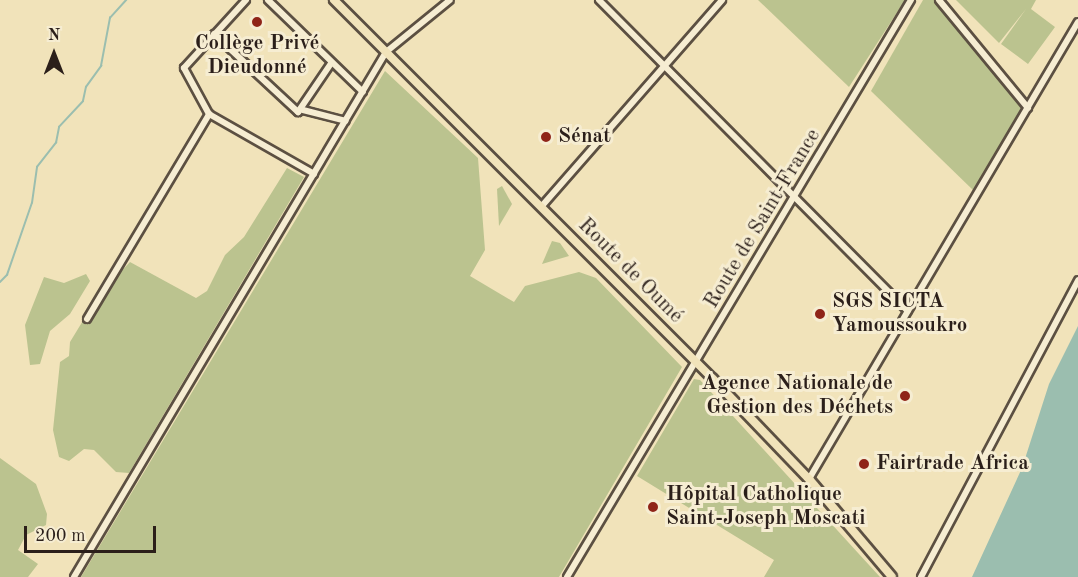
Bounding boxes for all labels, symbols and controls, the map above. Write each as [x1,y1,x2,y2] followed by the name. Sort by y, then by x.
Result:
[250,15,264,29] marker: Collège Privé Dieudonné
[24,24,84,84] north arrow
[48,28,60,44] text: N
[195,31,319,81] place label: Collège Privé Dieudonné
[558,124,611,150] place label: Sénat
[699,125,827,313] street label: Route de Saint-France
[539,130,553,144] marker: Sénat
[572,213,688,329] street label: Route de Oumé
[832,289,967,339] place label: SGS SICTA Yamoussoukro
[813,307,827,321] marker: SGS SICTA Yamoussoukro
[701,371,893,421] place label: Agence Nationale de Gestion des Déchets
[898,389,912,403] marker: Agence Nationale de Gestion des Déchets
[876,451,1029,477] place label: Fairtrade Africa
[857,457,871,471] marker: Fairtrade Africa
[666,482,866,532] place label: Hôpital Catholique Saint-Joseph Moscati
[644,498,662,516] marker: Hôpital Catholique Saint-Joseph Moscati
[27,514,159,552] scale bar
[35,527,86,545] text: 200 m

